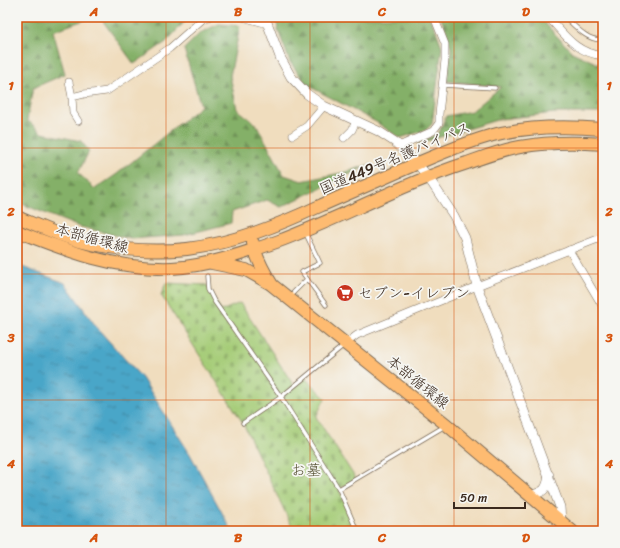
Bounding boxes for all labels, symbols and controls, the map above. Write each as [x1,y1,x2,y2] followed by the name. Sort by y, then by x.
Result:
[89,0,98,23] text: A
[234,0,243,23] text: B
[377,0,387,23] text: C
[522,0,530,23] text: D
[8,74,14,97] text: 1
[606,74,612,97] text: 1
[315,114,475,202] street label: 国道449号名護バイパス
[6,200,15,223] text: 2
[604,200,613,223] text: 2
[52,216,132,260] street label: 本部循環線
[358,280,470,306] place label: セブン-イレブン
[335,283,355,303] supermarket icon: セブン-イレブン
[6,326,15,349] text: 3
[604,326,613,349] text: 3
[381,348,455,416] street label: 本部循環線
[6,452,16,475] text: 4
[604,452,614,475] text: 4
[291,457,321,483] park label: お墓
[454,484,525,510] scale bar
[460,487,487,509] text: 50 m
[89,526,98,548] text: A
[234,526,243,548] text: B
[377,526,387,548] text: C
[522,526,530,548] text: D

